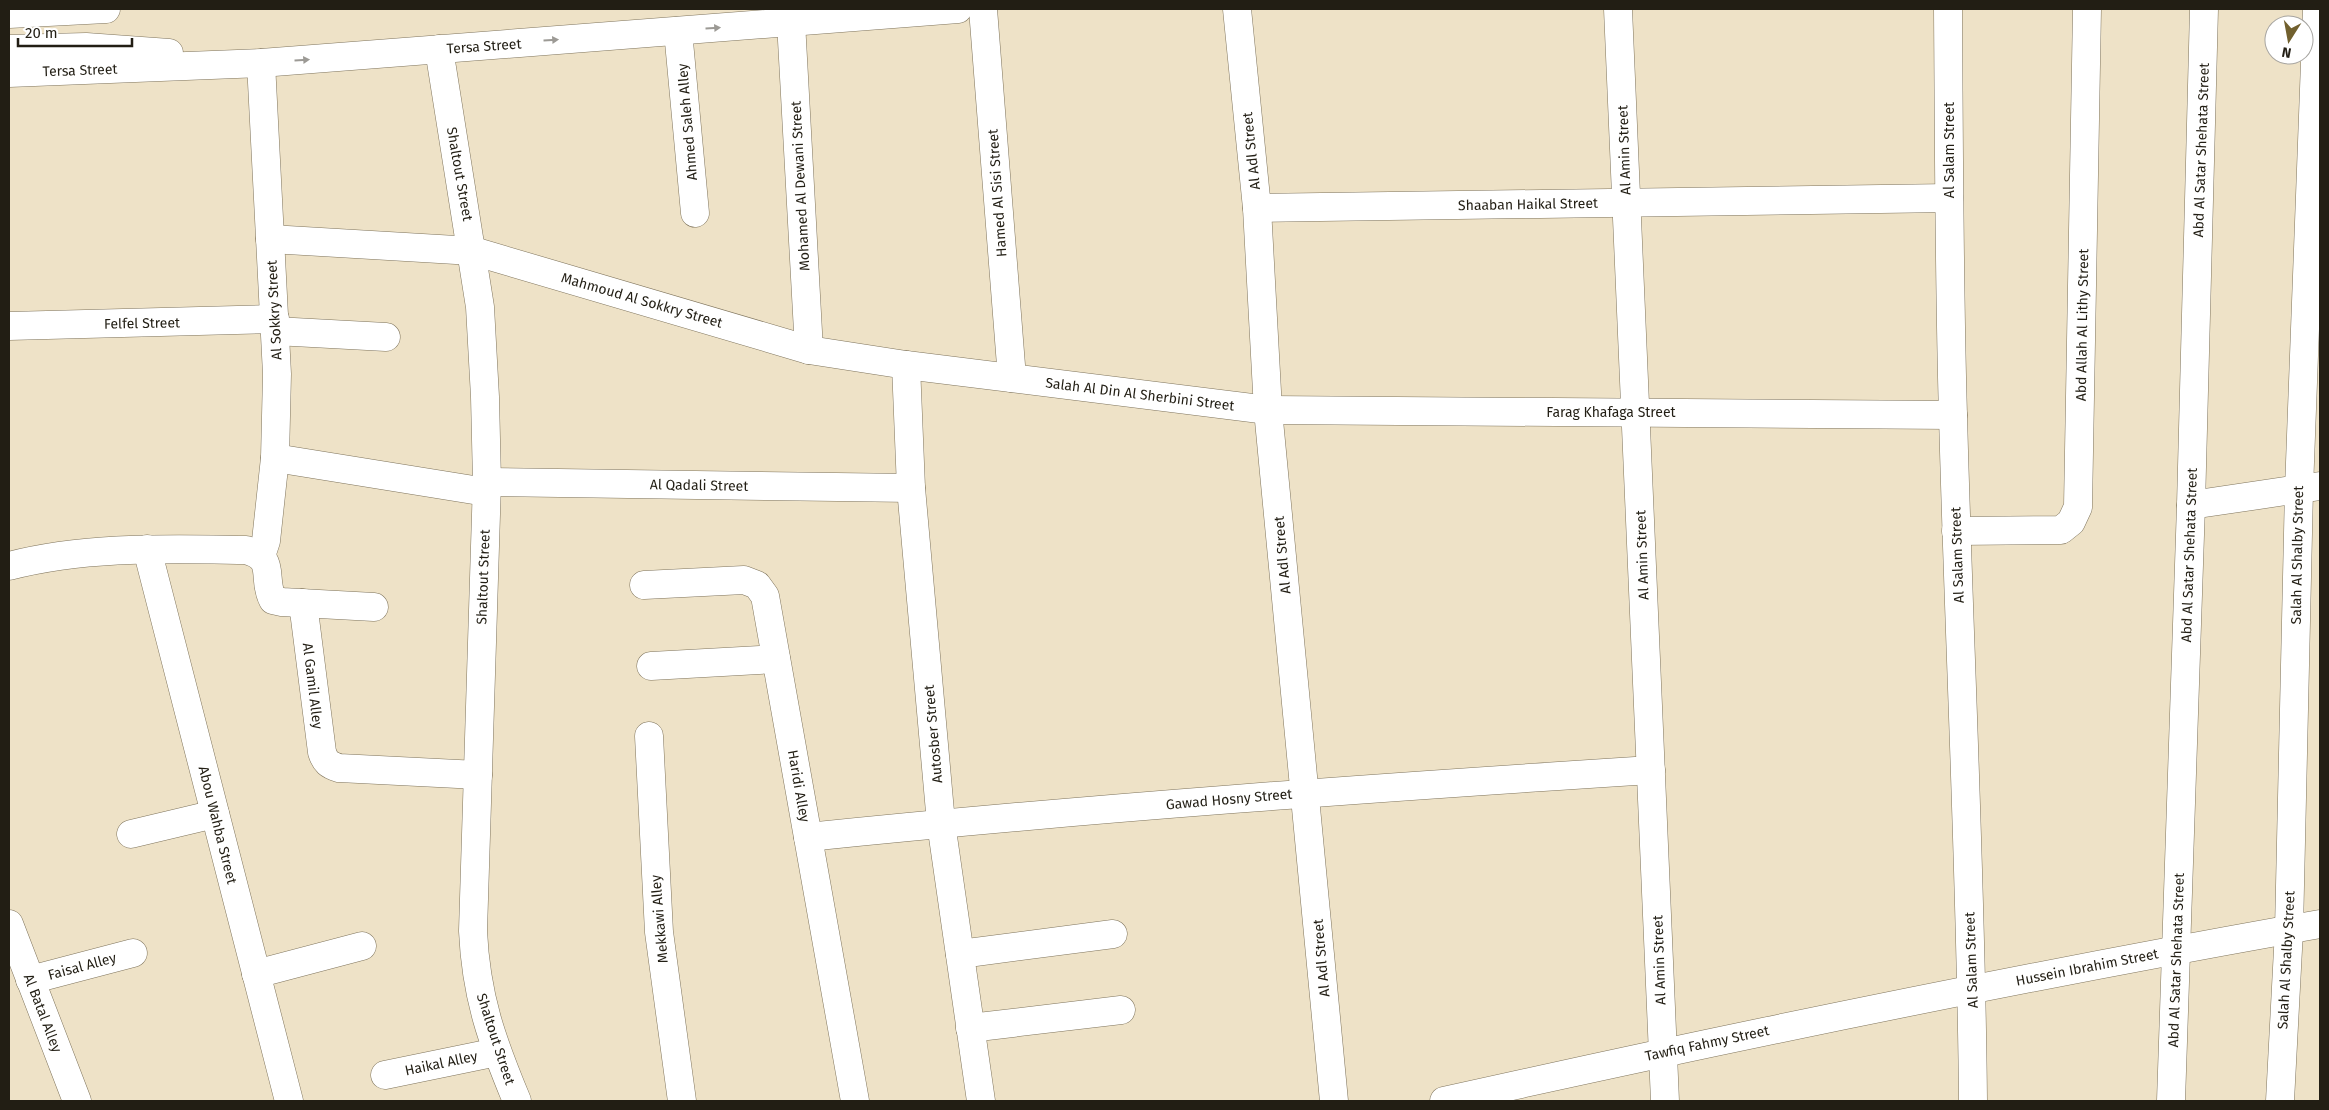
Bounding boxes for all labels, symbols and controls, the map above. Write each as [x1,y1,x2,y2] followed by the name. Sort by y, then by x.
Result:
[18,15,131,47] scale bar
[2264,15,2314,65] north arrow
[25,24,58,42] text: 20 m
[706,24,722,32] one-way arrow
[446,35,523,58] street label: Tersa Street
[544,36,560,44] one-way arrow
[2280,43,2293,62] text: N
[294,55,310,63] one-way arrow
[42,61,119,80] street label: Tersa Street
[2190,61,2213,238] street label: Abd Al Satar Shehata Street
[674,63,701,181] street label: Ahmed Saleh Alley
[788,100,813,272] street label: Mohamed Al Dewani Street
[1941,101,1958,198] street label: Al Salam Street
[1614,104,1635,195] street label: Al Amin Street
[1239,110,1264,191] street label: Al Adl Street
[443,126,476,223] street label: Shaltout Street
[984,127,1010,258] street label: Hamed Al Sisi Street
[1458,195,1599,214] street label: Shaaban Haikal Street
[2073,248,2092,401] street label: Abd Allah Al Lithy Street
[263,259,286,360] street label: Al Sokkry Street
[559,269,725,332] street label: Mahmoud Al Sokkry Street
[104,314,181,333] street label: Felfel Street
[1045,374,1236,415] street label: Salah Al Din Al Sherbini Street
[1546,404,1677,421] street label: Farag Khafaga Street
[2178,466,2201,643] street label: Abd Al Satar Shehata Street
[650,476,749,495] street label: Al Qadali Street
[2288,485,2307,625] street label: Salah Al Shalby Street
[1947,506,1968,603] street label: Al Salam Street
[1632,509,1653,600] street label: Al Amin Street
[1271,514,1294,595] street label: Al Adl Street
[473,528,494,625] street label: Shaltout Street
[299,642,326,730] street label: Al Gamil Alley
[921,683,946,784] street label: Autosber Street
[784,749,813,824] street label: Haridi Alley
[195,764,241,887] street label: Abou Wahba Street
[1165,785,1294,813] street label: Gawad Hosny Street
[2165,871,2188,1048] street label: Abd Al Satar Shehata Street
[647,874,672,964] street label: Mekkawi Alley
[2274,889,2299,1030] street label: Salah Al Shalby Street
[1961,911,1982,1008] street label: Al Salam Street
[1649,914,1670,1005] street label: Al Amin Street
[1310,917,1333,998] street label: Al Adl Street
[2014,945,2161,990] street label: Hussein Ibrahim Street
[46,949,118,984] street label: Faisal Alley
[20,971,65,1055] street label: Al Batal Alley
[473,991,519,1088] street label: Shaltout Street
[1643,1022,1772,1065] street label: Tawfiq Fahmy Street
[403,1047,479,1079] street label: Haikal Alley

